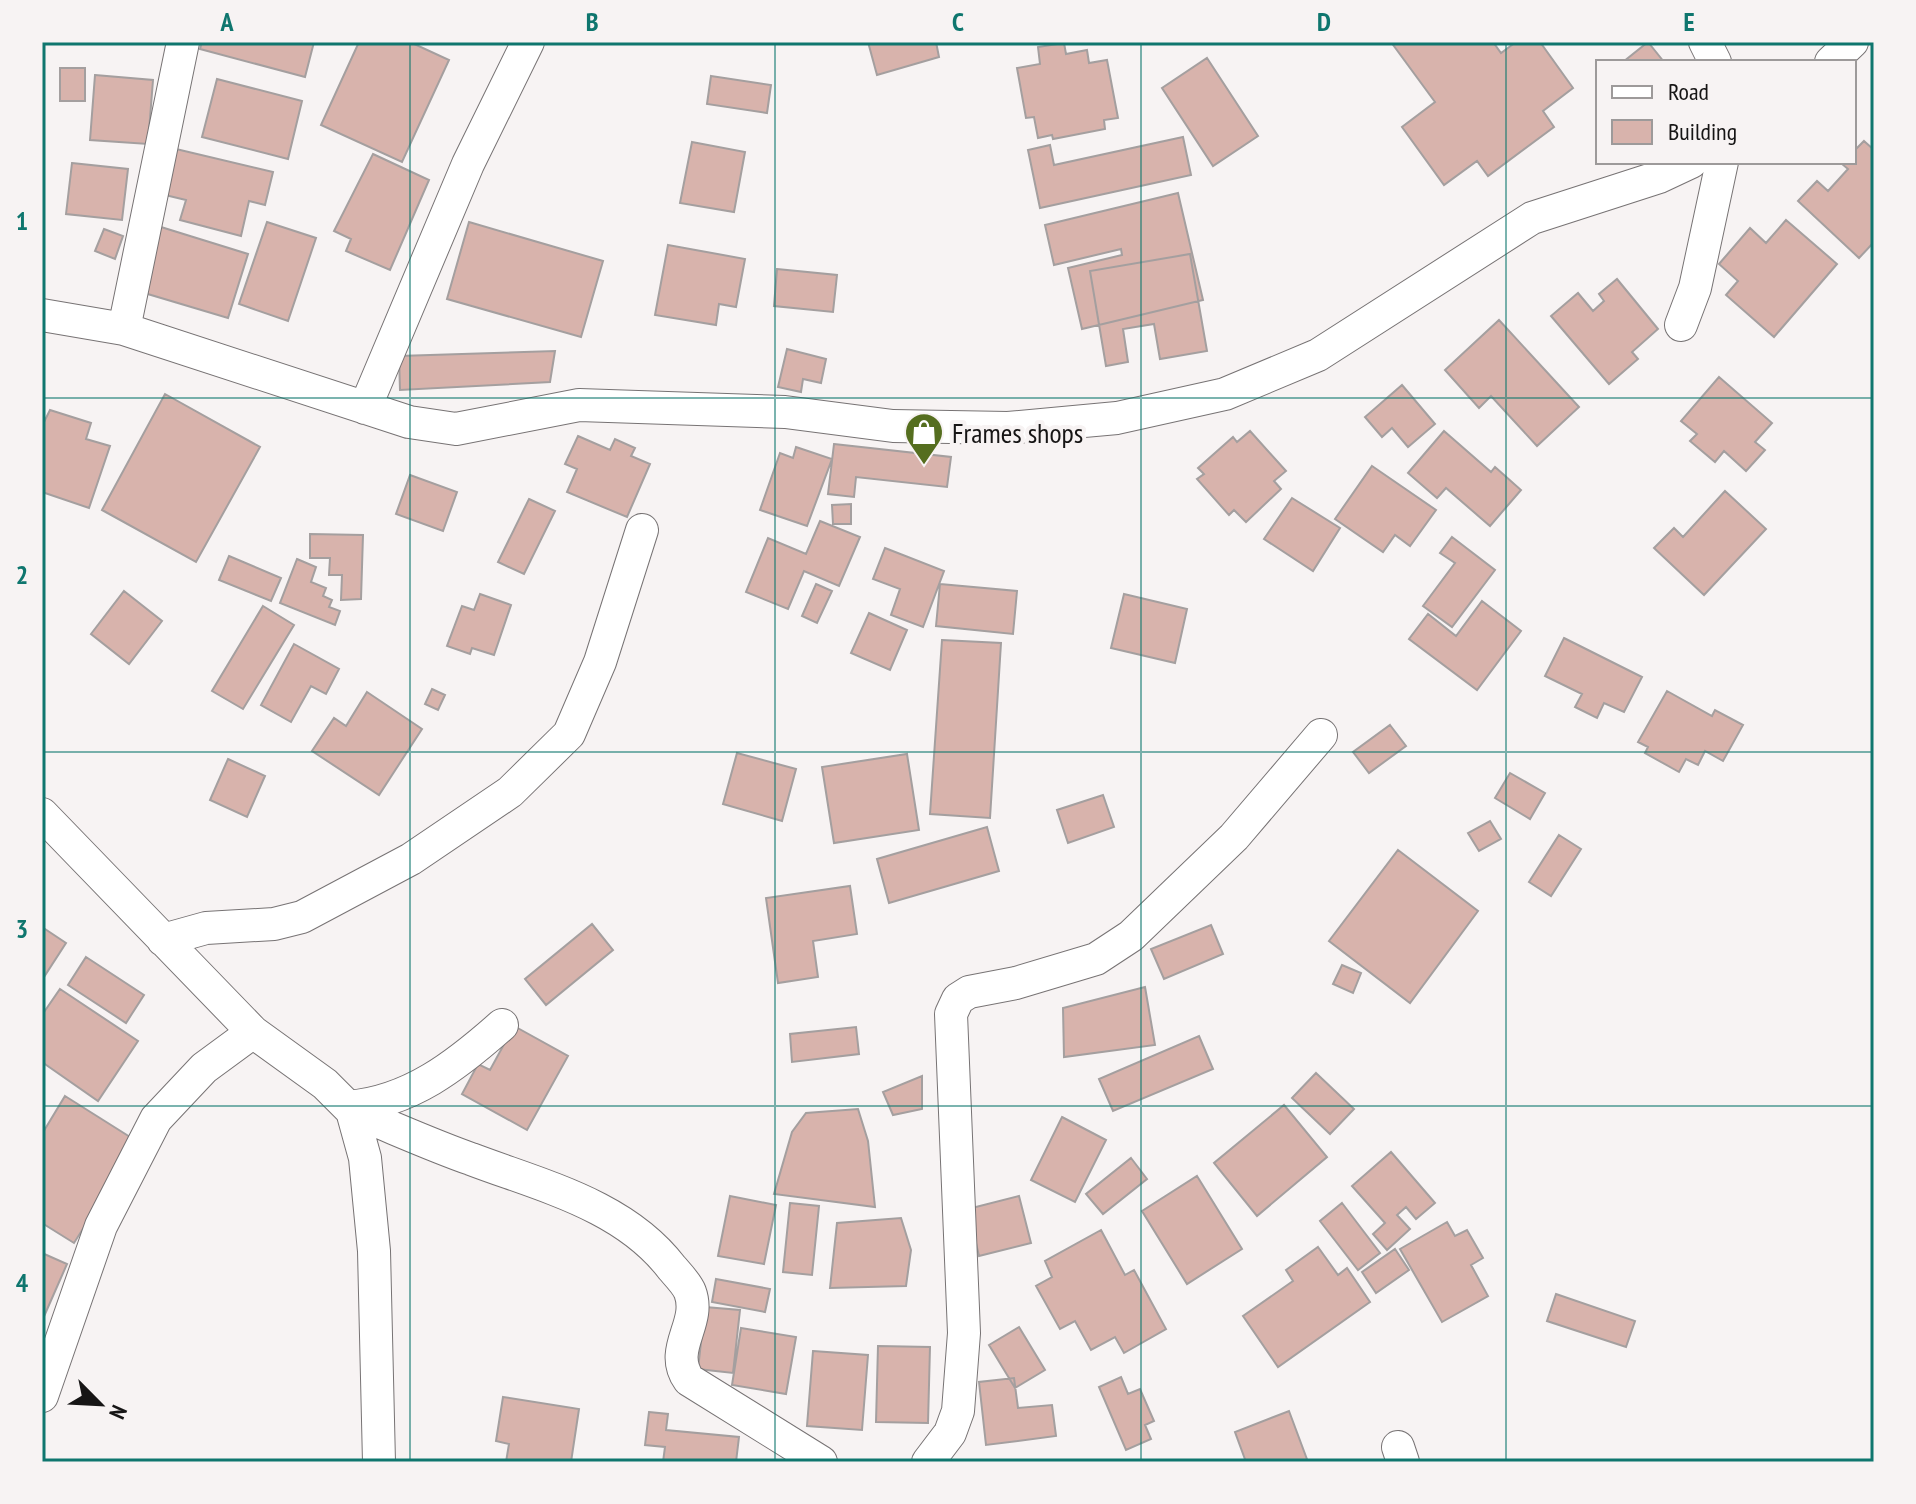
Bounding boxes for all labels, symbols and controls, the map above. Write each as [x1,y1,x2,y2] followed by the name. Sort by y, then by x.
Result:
[219,5,234,38] text: A
[586,5,599,38] text: B
[952,5,964,38] text: C
[1317,5,1331,38] text: D
[1683,5,1695,38] text: E
[1596,60,1856,164] legend
[1668,76,1709,107] text: Road
[1668,116,1737,147] text: Building
[16,204,28,237] text: 1
[903,411,945,466] shop icon: Frames shops
[952,414,1083,451] place label: Frames shops
[16,558,28,591] text: 2
[16,912,28,945] text: 3
[16,1266,29,1299] text: 4
[60,1364,140,1444] north arrow
[103,1401,133,1423] text: N

